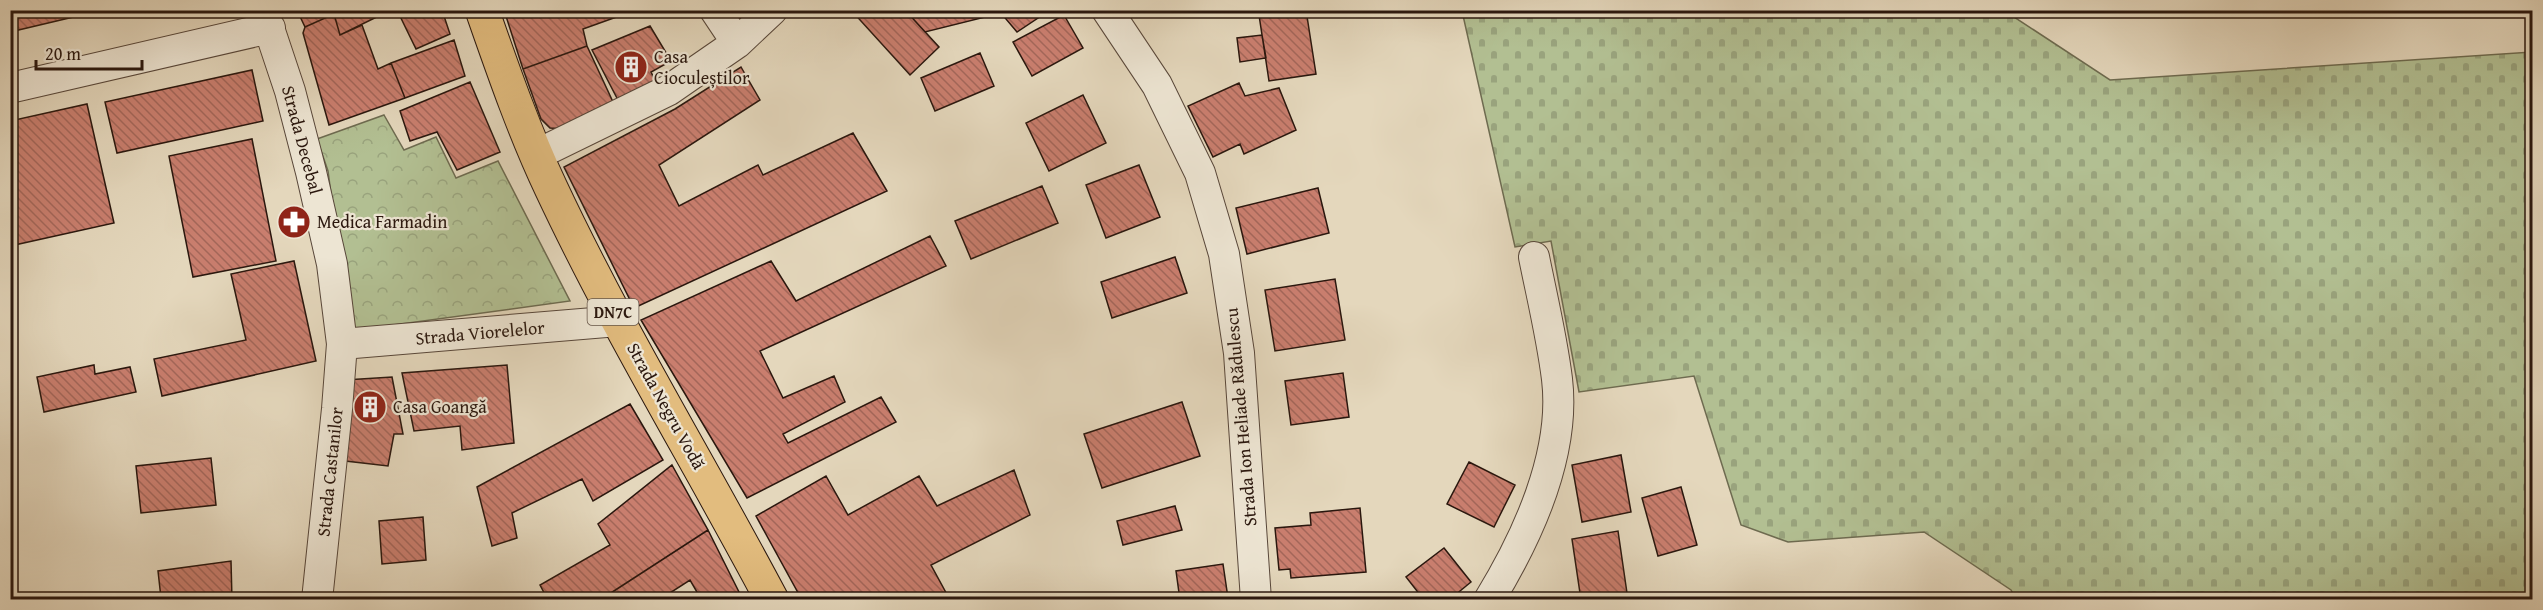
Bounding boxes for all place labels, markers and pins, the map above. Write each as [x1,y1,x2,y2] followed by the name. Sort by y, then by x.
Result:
[654,43,750,91] place label: Casa Cioculeștilor
[613,49,649,85] building icon: Casa Cioculeștilor
[276,204,312,240] pharmacy icon: Medica Farmadin
[317,208,447,235] place label: Medica Farmadin
[352,389,388,425] building icon: Casa Goangă
[393,393,487,420] place label: Casa Goangă

